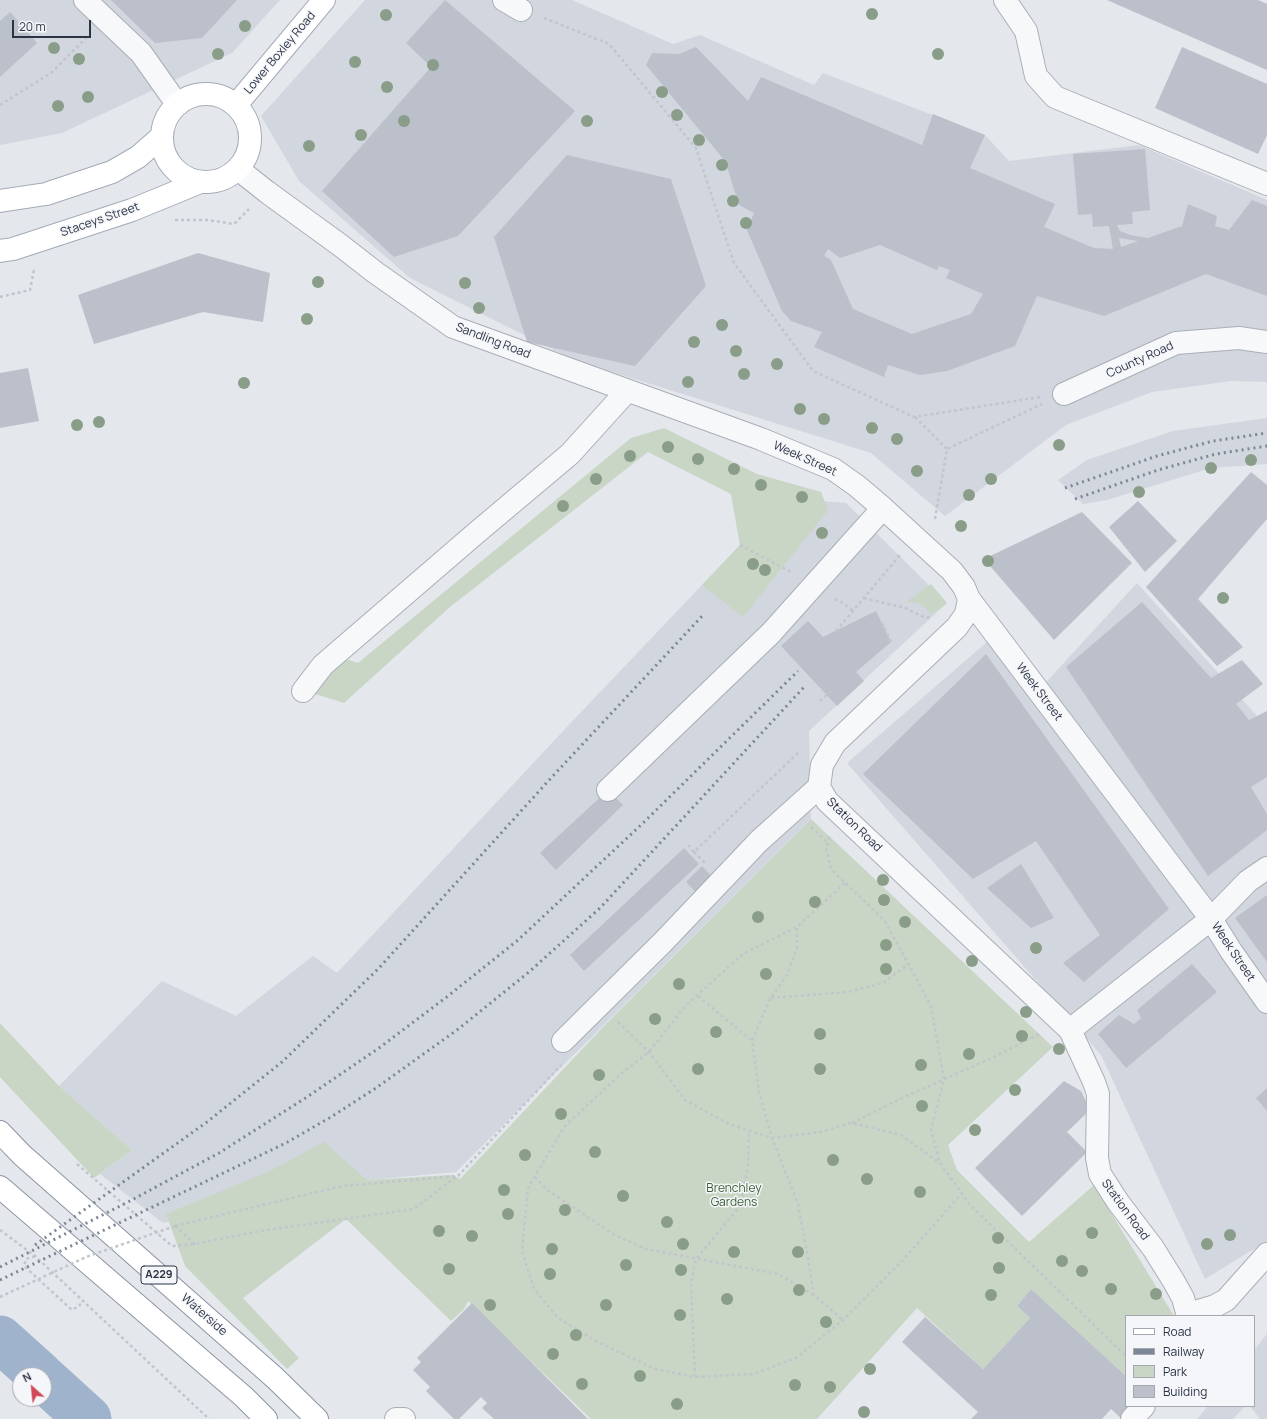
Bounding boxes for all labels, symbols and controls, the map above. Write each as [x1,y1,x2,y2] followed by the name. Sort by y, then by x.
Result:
[241,9,319,97] street label: Lower Boxley Road
[14,12,93,38] scale bar
[19,18,46,35] text: 20 m
[59,200,141,240] street label: Staceys Street
[454,320,532,362] street label: Sandling Road
[1104,339,1176,381] street label: County Road
[771,439,839,479] street label: Week Street
[1013,660,1065,724] street label: Week Street
[823,795,885,855] street label: Station Road
[1208,920,1258,984] street label: Week Street
[1098,1177,1152,1243] street label: Station Road
[706,1182,762,1210] park label: Brenchley Gardens
[141,1266,177,1284] road number: A229
[178,1291,230,1339] street label: Waterside
[1125,1315,1255,1407] legend
[1163,1323,1191,1340] text: Road
[1163,1343,1204,1360] text: Railway
[1163,1363,1187,1380] text: Park
[12,1367,52,1407] north arrow
[20,1368,34,1385] text: N
[1163,1383,1207,1400] text: Building

